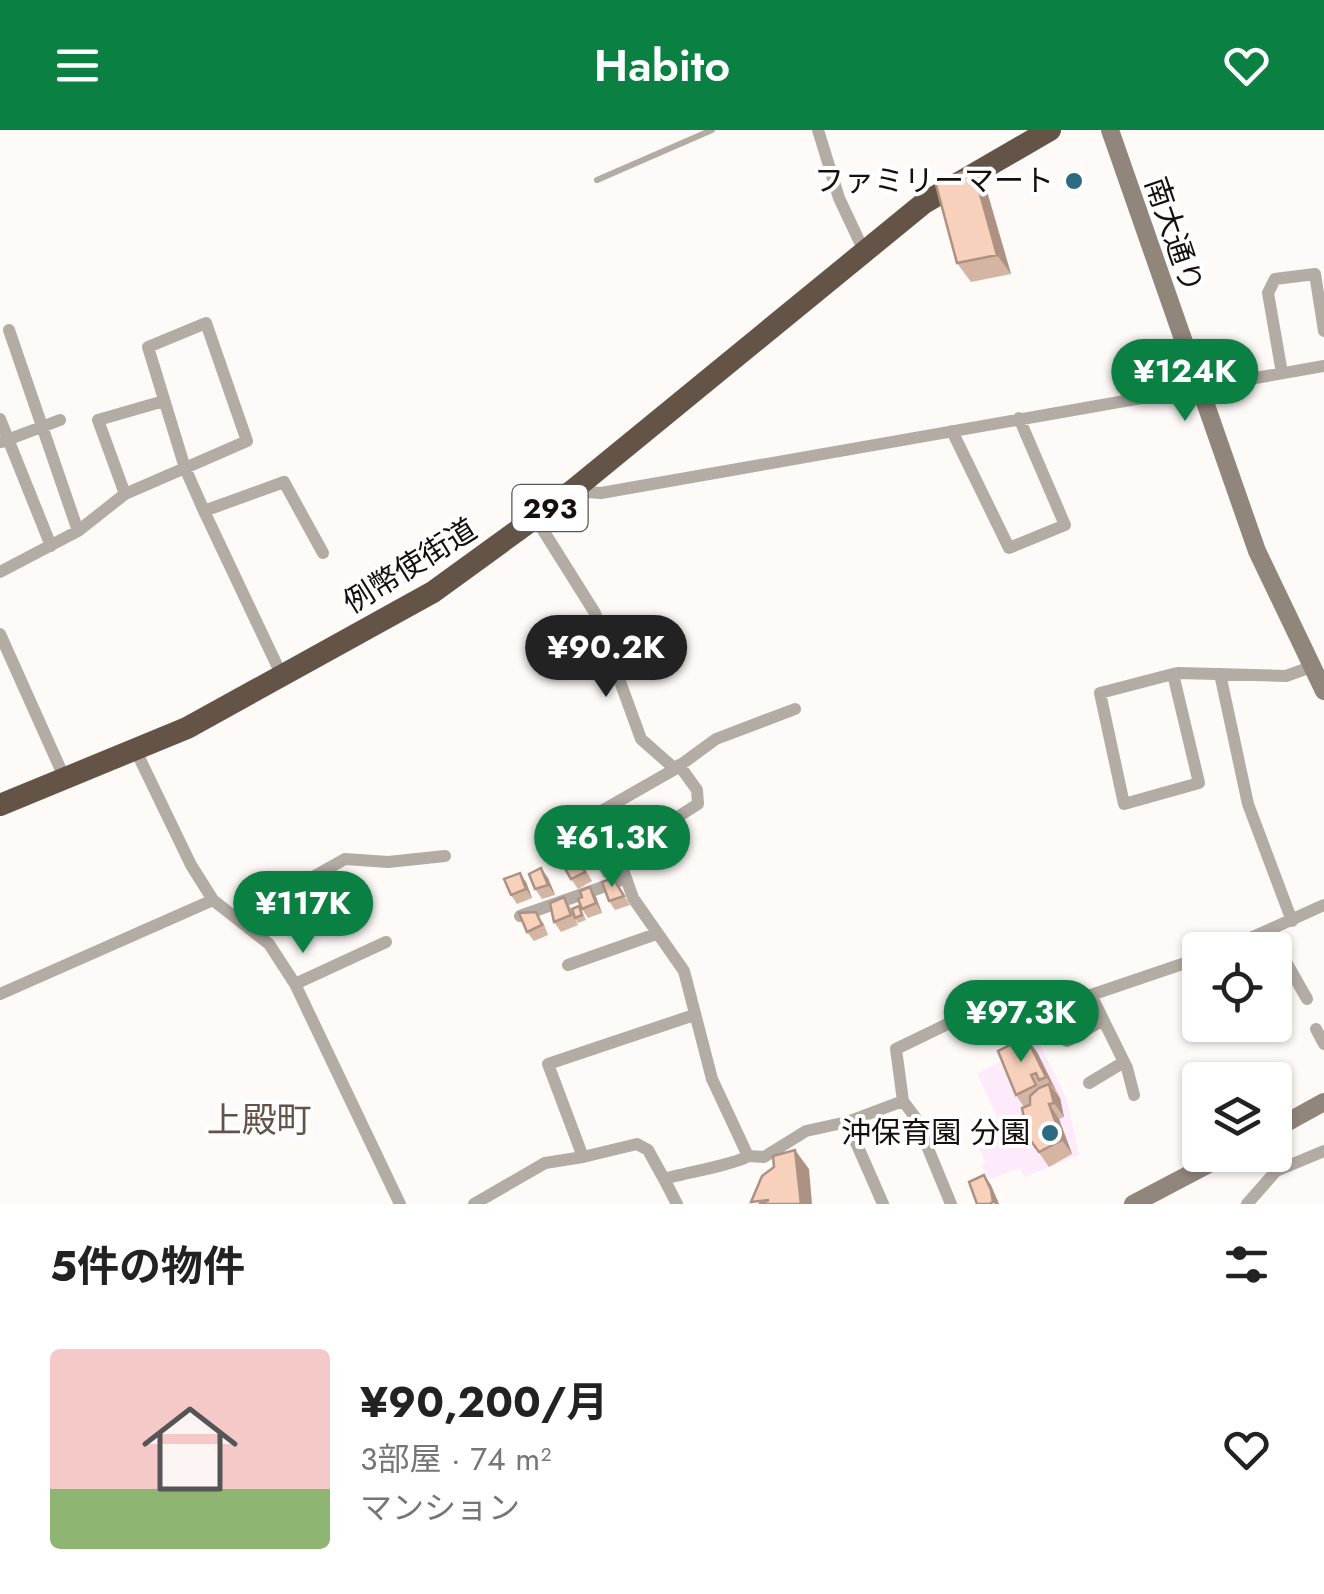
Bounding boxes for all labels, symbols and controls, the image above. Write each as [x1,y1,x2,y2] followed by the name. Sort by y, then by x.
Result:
[594,33,730,98] text: Habito
[50,38,105,93] icon: menu
[1219,38,1274,93] icon: heart
[814,159,1054,202] place label: ファミリーマート
[1063,170,1085,192] marker: ファミリーマート
[1135,171,1214,299] street label: 南大通り
[1115,339,1255,424] pin: ¥124K
[1133,348,1237,394] text: ¥124K
[512,485,588,531] road number: 293
[335,508,485,624] street label: 例幣使街道
[525,615,687,700] pin: ¥90.2K
[547,624,665,670] text: ¥90.2K
[531,805,693,890] pin: ¥61.3K
[556,814,668,860] text: ¥61.3K
[233,871,373,956] pin: ¥117K
[255,880,351,926] text: ¥117K
[1182,932,1292,1172] map controls
[1182,932,1292,1042] button: locate
[940,980,1102,1065] pin: ¥97.3K
[966,989,1076,1035] text: ¥97.3K
[1182,1062,1292,1172] button: layers
[206,1095,312,1145] district label: 上殿町
[841,1111,1030,1154] place label: 沖保育園 分園
[1039,1122,1061,1144] marker: 沖保育園 分園
[50,1236,245,1297] text: 5件の物件
[1219,1237,1274,1292] icon: filters
[360,1372,608,1433] text: ¥90,200/月
[130,1389,250,1509] icon: home
[1219,1422,1274,1477] icon: heart
[360,1436,551,1482] text: 3部屋 · 74 m²
[360,1485,520,1531] text: マンション

